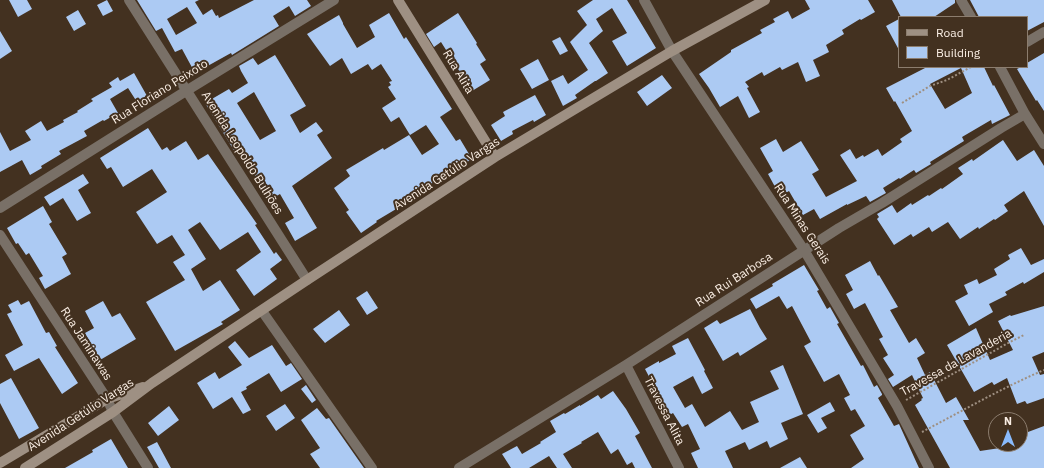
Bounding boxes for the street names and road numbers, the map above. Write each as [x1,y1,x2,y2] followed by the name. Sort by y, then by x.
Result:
[439,48,477,96] street label: Rua Alita
[109,57,211,127] street label: Rua Floriano Peixoto
[198,89,286,217] street label: Avenida Leopoldo Bulhões
[391,134,503,214] street label: Avenida Getúlio Vargas
[771,181,833,267] street label: Rua Minas Gerais
[693,250,775,310] street label: Rua Rui Barbosa
[57,305,115,383] street label: Rua Jaminawas
[898,326,1014,400] street label: Travessa da Lavanderia
[641,374,687,448] street label: Travessa Alita
[25,375,137,455] street label: Avenida Getúlio Vargas

